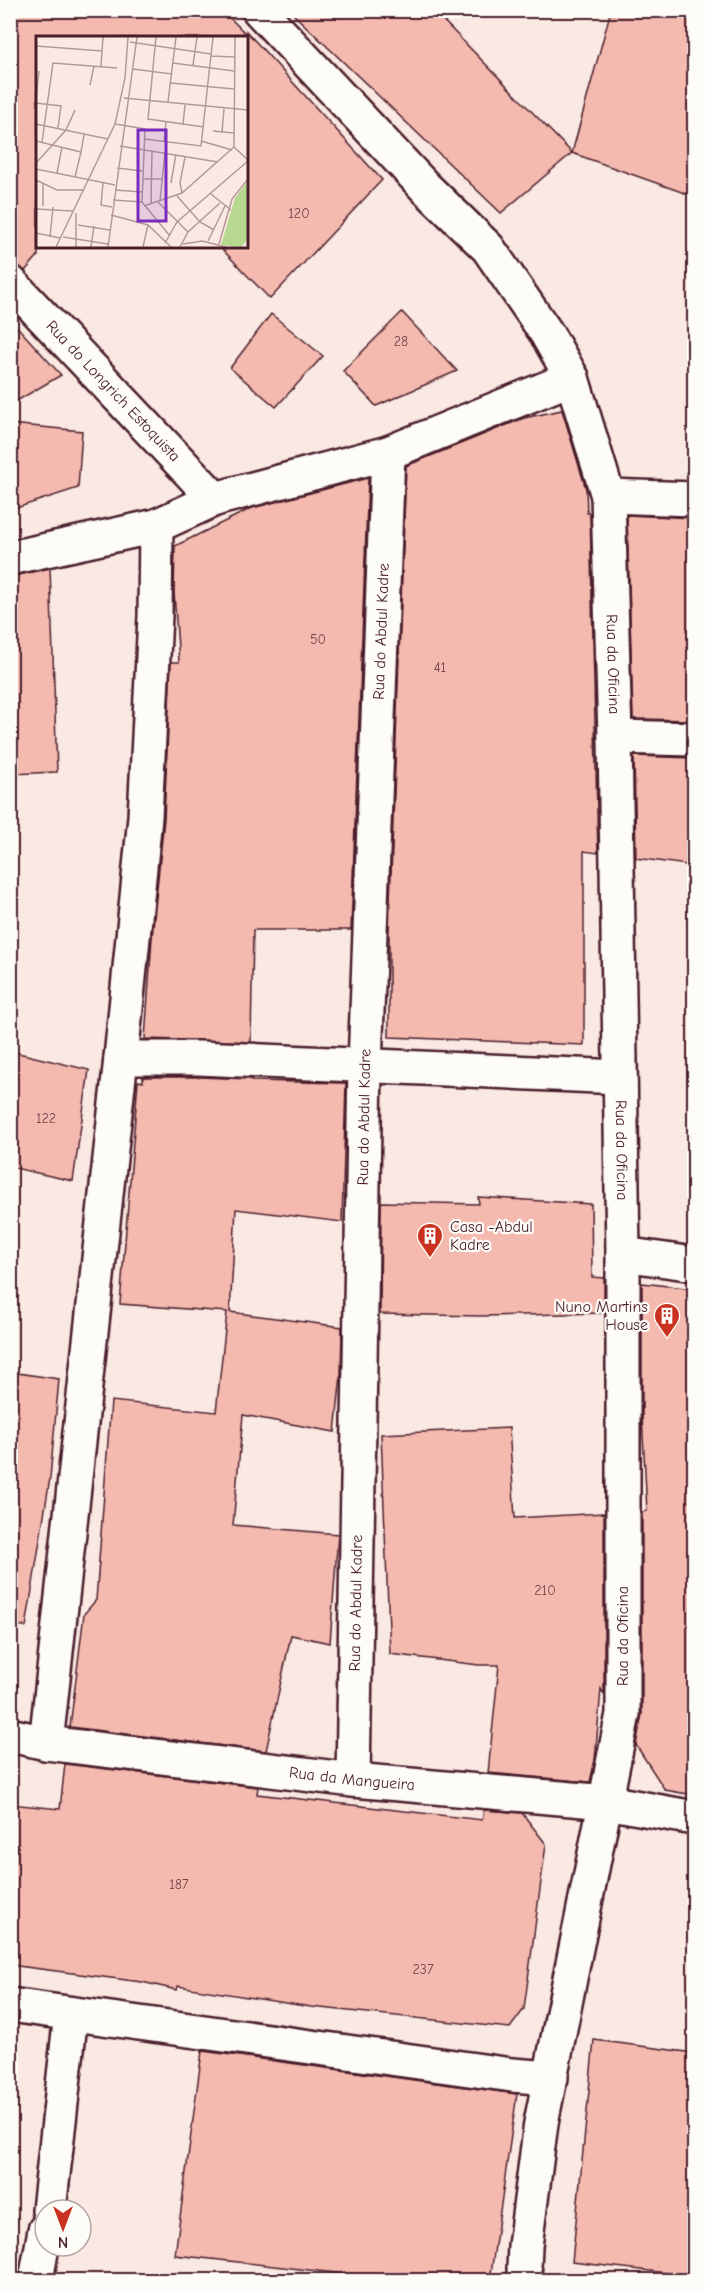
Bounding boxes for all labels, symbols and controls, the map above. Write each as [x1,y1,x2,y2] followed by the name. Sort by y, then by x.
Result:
[36,36,248,248] inset map
[288,205,310,222] house number: 120
[42,317,184,465] street label: Rua do Longrich Estoquista
[394,333,408,350] house number: 28
[370,563,393,700] street label: Rua do Abdul Kadre
[602,614,623,715] street label: Rua da Oficina
[310,631,326,648] house number: 50
[434,659,446,676] house number: 41
[354,1048,375,1186] street label: Rua do Abdul Kadre
[612,1100,631,1201] street label: Rua da Oficina
[36,1110,56,1127] house number: 122
[450,1218,533,1254] place label: Casa -Abdul Kadre
[415,1221,445,1259] building icon: Casa -Abdul Kadre
[555,1298,648,1334] place label: Nuno Martins House
[652,1301,682,1339] building icon: Nuno Martins House
[346,1534,366,1672] street label: Rua do Abdul Kadre
[534,1582,556,1599] house number: 210
[614,1586,632,1686] street label: Rua da Oficina
[288,1763,416,1794] street label: Rua da Mangueira
[169,1876,189,1893] house number: 187
[412,1961,434,1978] house number: 237
[33,2198,93,2258] north arrow
[58,2233,68,2251] text: N

